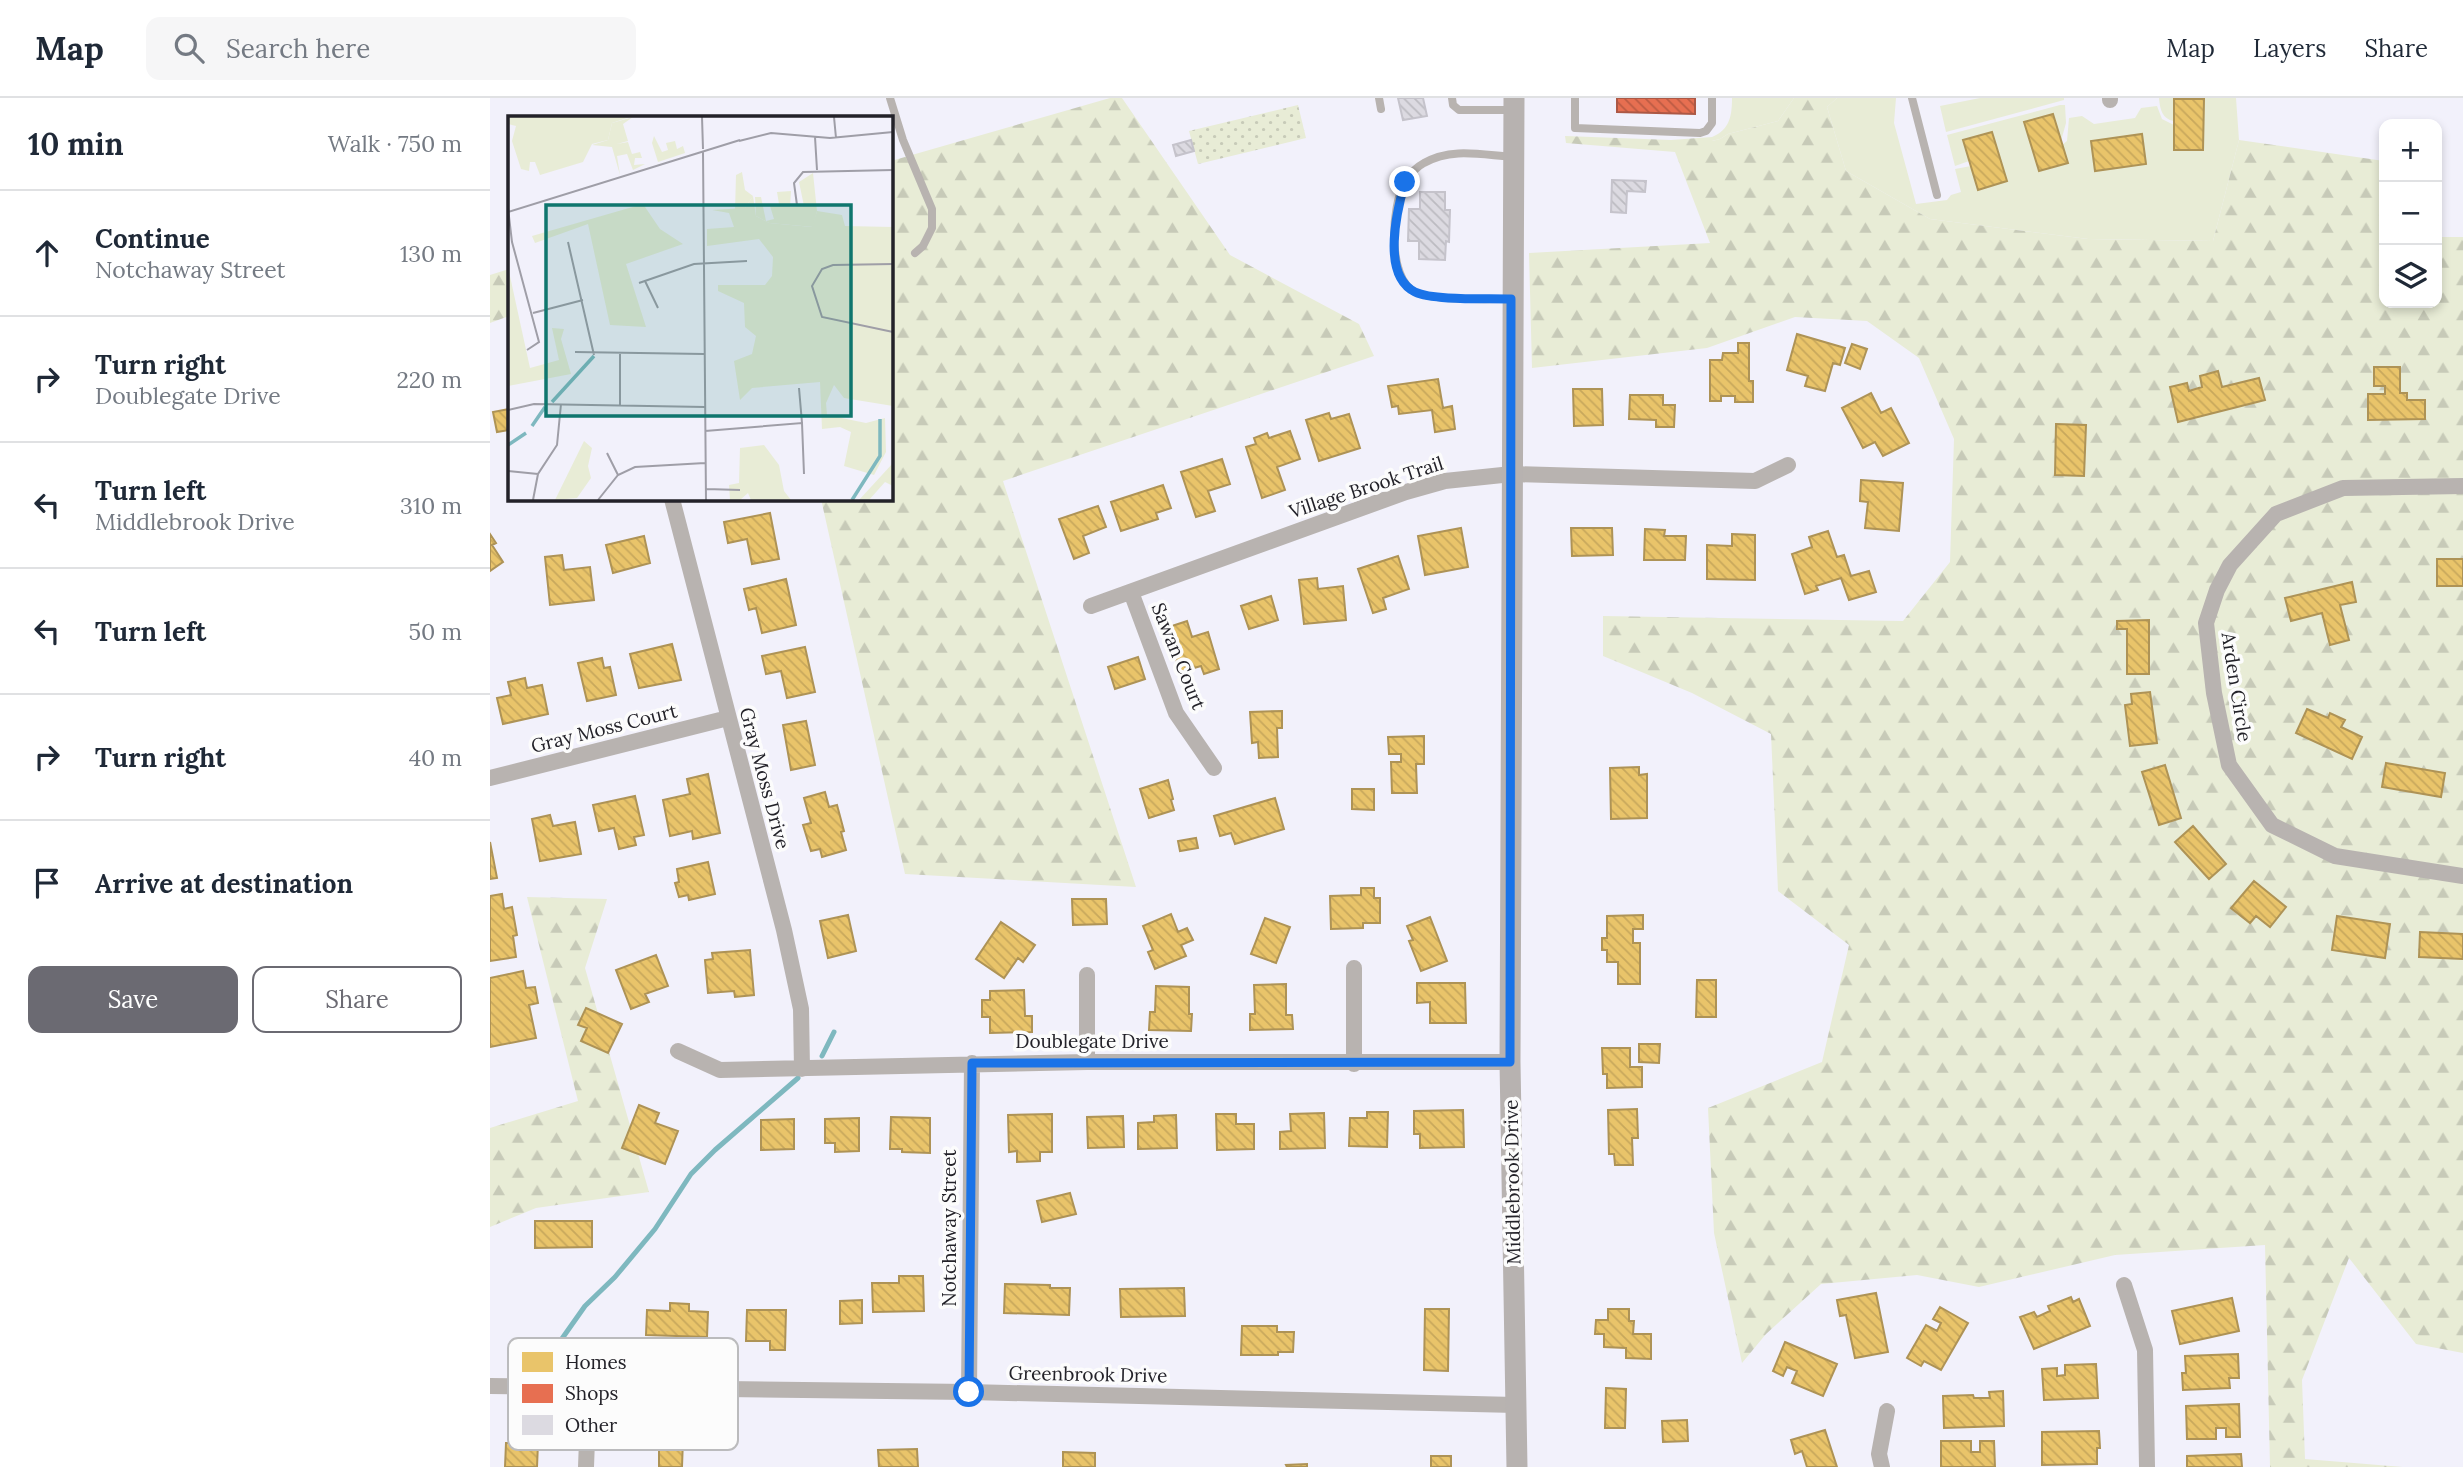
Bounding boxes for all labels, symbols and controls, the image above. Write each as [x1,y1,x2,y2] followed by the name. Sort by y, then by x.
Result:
[146,17,636,80] search box
[35,27,104,69] text: Map
[170,29,208,67] icon: search
[226,32,370,65] text: Search here
[2166,33,2215,64] text: Map
[2253,33,2326,64] text: Layers
[2364,33,2428,64] text: Share
[508,116,892,500] inset map
[2379,119,2442,308] map controls
[2379,119,2442,182] button: +
[28,125,124,163] text: 10 min
[328,129,462,158] text: Walk · 750 m
[1389,166,1420,197] route end
[2379,182,2442,245] button: −
[95,222,210,255] text: Continue
[28,234,66,272] icon: ahead
[400,239,462,268] text: 130 m
[2379,245,2442,308] button: layers
[95,255,285,284] text: Notchaway Street
[95,348,226,381] text: Turn right
[28,360,66,398] icon: right
[396,365,462,394] text: 220 m
[95,381,281,410] text: Doublegate Drive
[1285,451,1446,524] street label: Village Brook Trail
[95,474,206,507] text: Turn left
[28,486,66,524] icon: left
[400,491,462,520] text: 310 m
[95,507,295,536] text: Middlebrook Drive
[1147,599,1212,714] street label: Sawan Court
[28,612,66,650] icon: left
[95,615,206,648] text: Turn left
[409,617,462,646] text: 50 m
[2216,630,2257,743] street label: Arden Circle
[528,698,680,758] street label: Gray Moss Court
[735,705,795,851] street label: Gray Moss Drive
[28,738,66,776] icon: right
[95,741,226,774] text: Turn right
[409,743,462,772] text: 40 m
[28,864,66,902] icon: arrive
[95,867,353,900] text: Arrive at destination
[28,966,238,1033] button: Save
[252,966,462,1033] button: Share
[1015,1029,1169,1053] street label: Doublegate Drive
[1499,1099,1525,1265] street label: Middlebrook Drive
[937,1149,961,1307] street label: Notchaway Street
[508,1338,738,1450] legend
[565,1350,627,1374] text: Homes
[1008,1361,1168,1387] street label: Greenbrook Drive
[953,1376,984,1407] route start
[565,1381,619,1405] text: Shops
[565,1413,618,1437] text: Other

